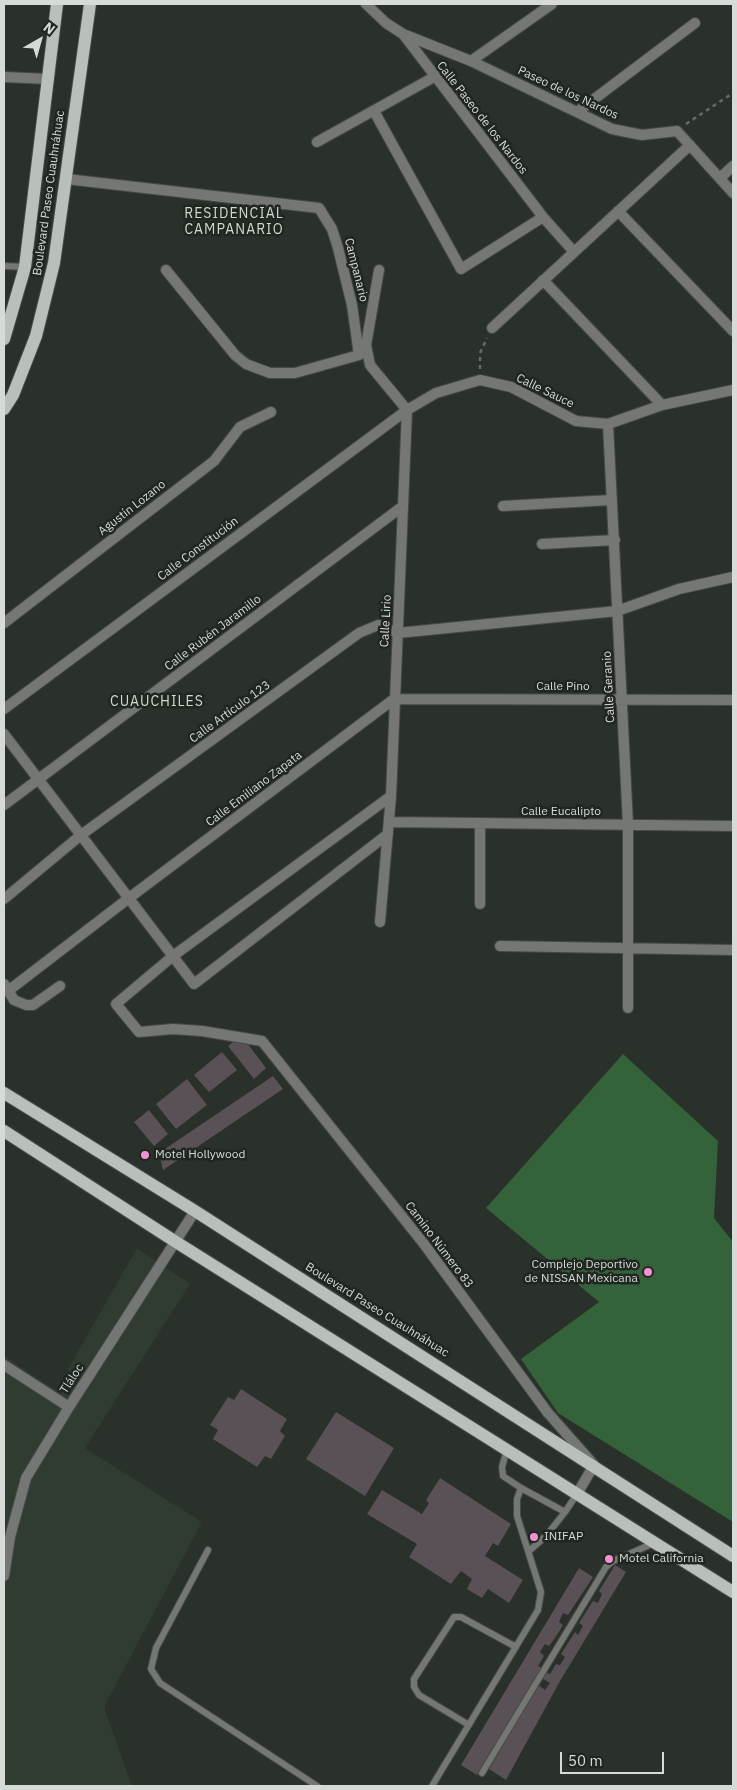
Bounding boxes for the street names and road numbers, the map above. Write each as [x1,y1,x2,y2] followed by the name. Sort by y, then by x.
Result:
[434,59,530,177] street label: Calle Paseo de los Nardos
[515,63,621,123] street label: Paseo de los Nardos
[30,110,68,276] street label: Boulevard Paseo Cuauhnáhuac
[341,237,371,303] street label: Campanario
[514,371,576,411] street label: Calle Sauce
[95,477,169,539] street label: Agustín Lozano
[155,514,241,584] street label: Calle Constitución
[162,592,264,674] street label: Calle Rubén Jaramillo
[377,594,395,648] street label: Calle Lirio
[600,651,618,723] street label: Calle Geranio
[187,678,273,746] street label: Calle Artículo 123
[536,680,590,694] street label: Calle Pino
[203,748,305,830] street label: Calle Emiliano Zapata
[521,805,601,819] street label: Calle Eucalipto
[402,1199,476,1291] street label: Camino Número 83
[303,1260,451,1360] street label: Boulevard Paseo Cuauhnáhuac
[57,1361,87,1397] street label: Tláloc

